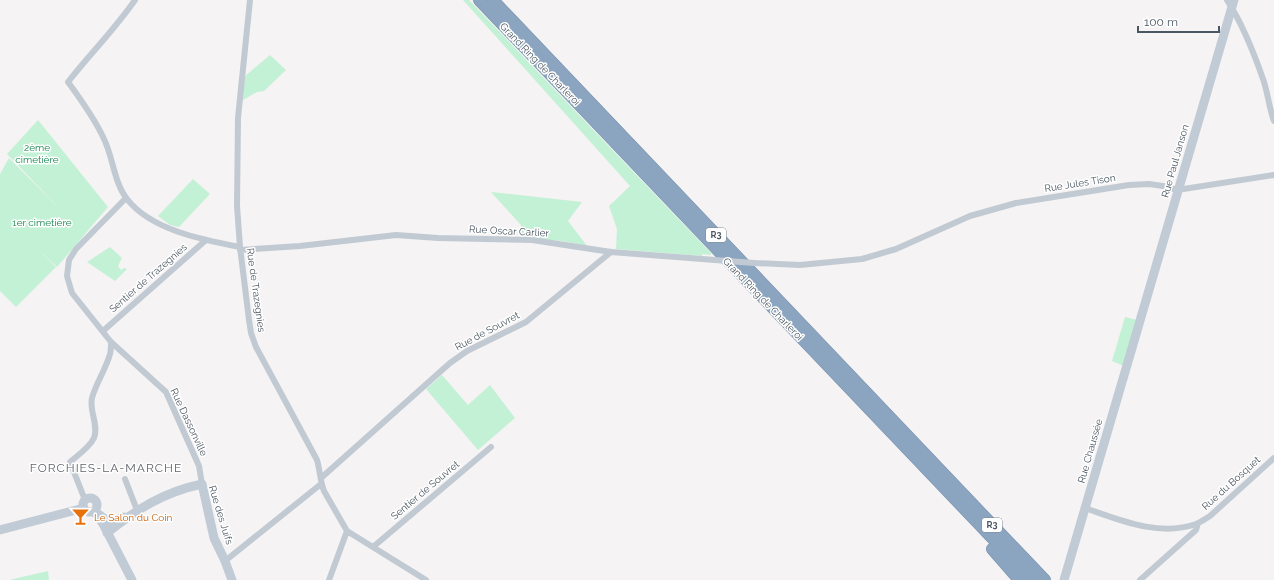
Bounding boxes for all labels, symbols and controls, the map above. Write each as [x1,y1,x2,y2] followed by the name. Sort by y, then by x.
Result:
[1138,8,1219,34] scale bar
[1144,15,1178,29] text: 100 m
[498,21,582,107] street label: Grand Ring de Charleroi
[1159,123,1191,199] street label: Rue Paul Janson
[15,142,59,165] park label: 2ème cimetière
[1044,172,1116,194] street label: Rue Jules Tison
[12,217,72,228] park label: 1er cimetière
[469,223,550,239] street label: Rue Oscar Carlier
[706,228,726,242] road number: R3
[107,241,189,315] street label: Sentier de Trazegnies
[245,247,267,333] street label: Rue de Trazegnies
[721,256,805,342] street label: Grand Ring de Charleroi
[453,309,522,353] street label: Rue de Souvret
[168,386,210,458] street label: Rue Dassonville
[1076,417,1104,484] street label: Rue Chaussée
[1200,454,1263,512] street label: Rue du Bosquet
[389,458,462,522] street label: Sentier de Souvret
[30,461,182,475] district label: FORCHIES-LA-MARCHE
[207,484,235,546] street label: Rue des Juifs
[71,507,91,527] bar icon: Le Salon du Coin
[94,512,172,523] place label: Le Salon du Coin
[982,518,1002,532] road number: R3

